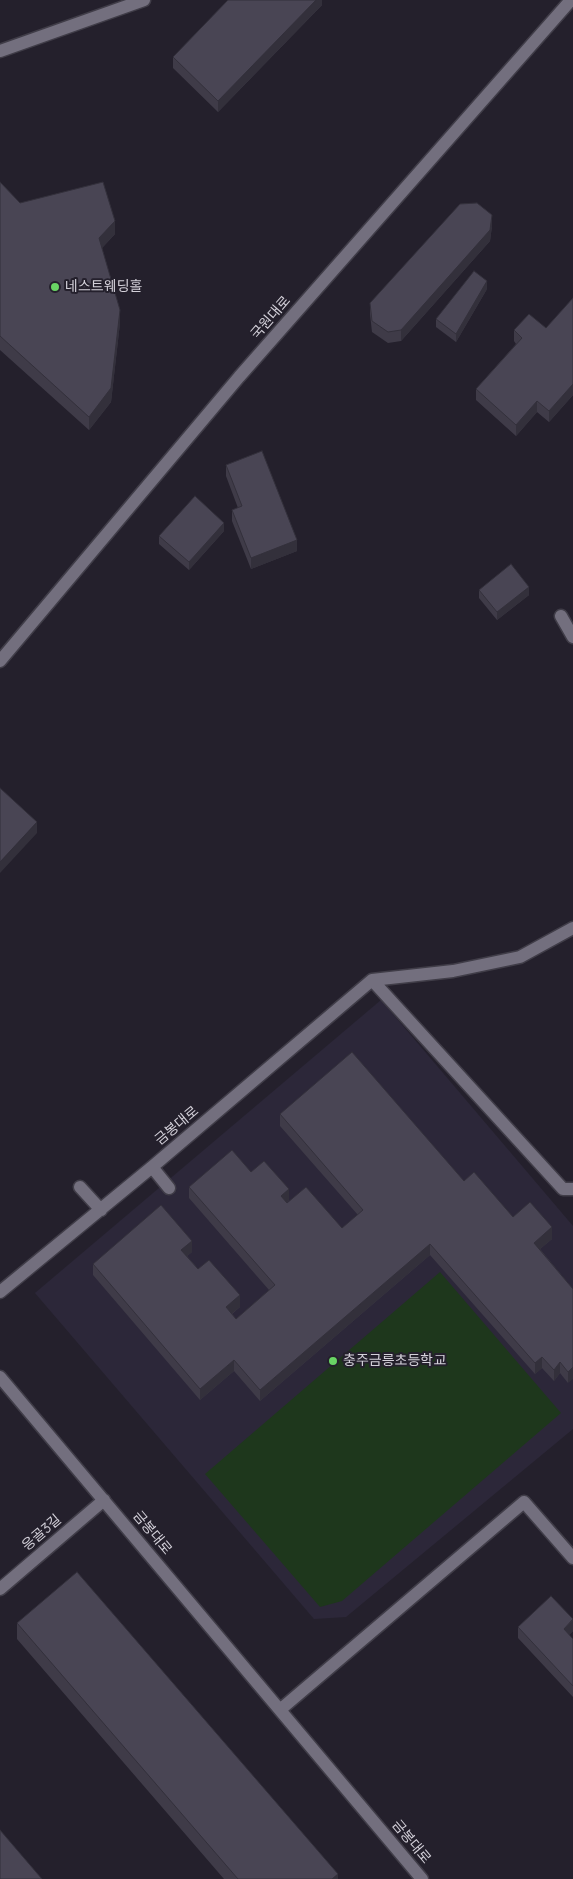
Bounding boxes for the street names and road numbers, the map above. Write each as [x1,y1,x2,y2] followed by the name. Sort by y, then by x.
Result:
[248,293,294,343] street label: 국원대로
[152,1103,202,1149] street label: 금봉대로
[129,1508,175,1558] street label: 금봉대로
[19,1511,65,1555] street label: 응골3길
[388,1817,434,1867] street label: 금봉대로

